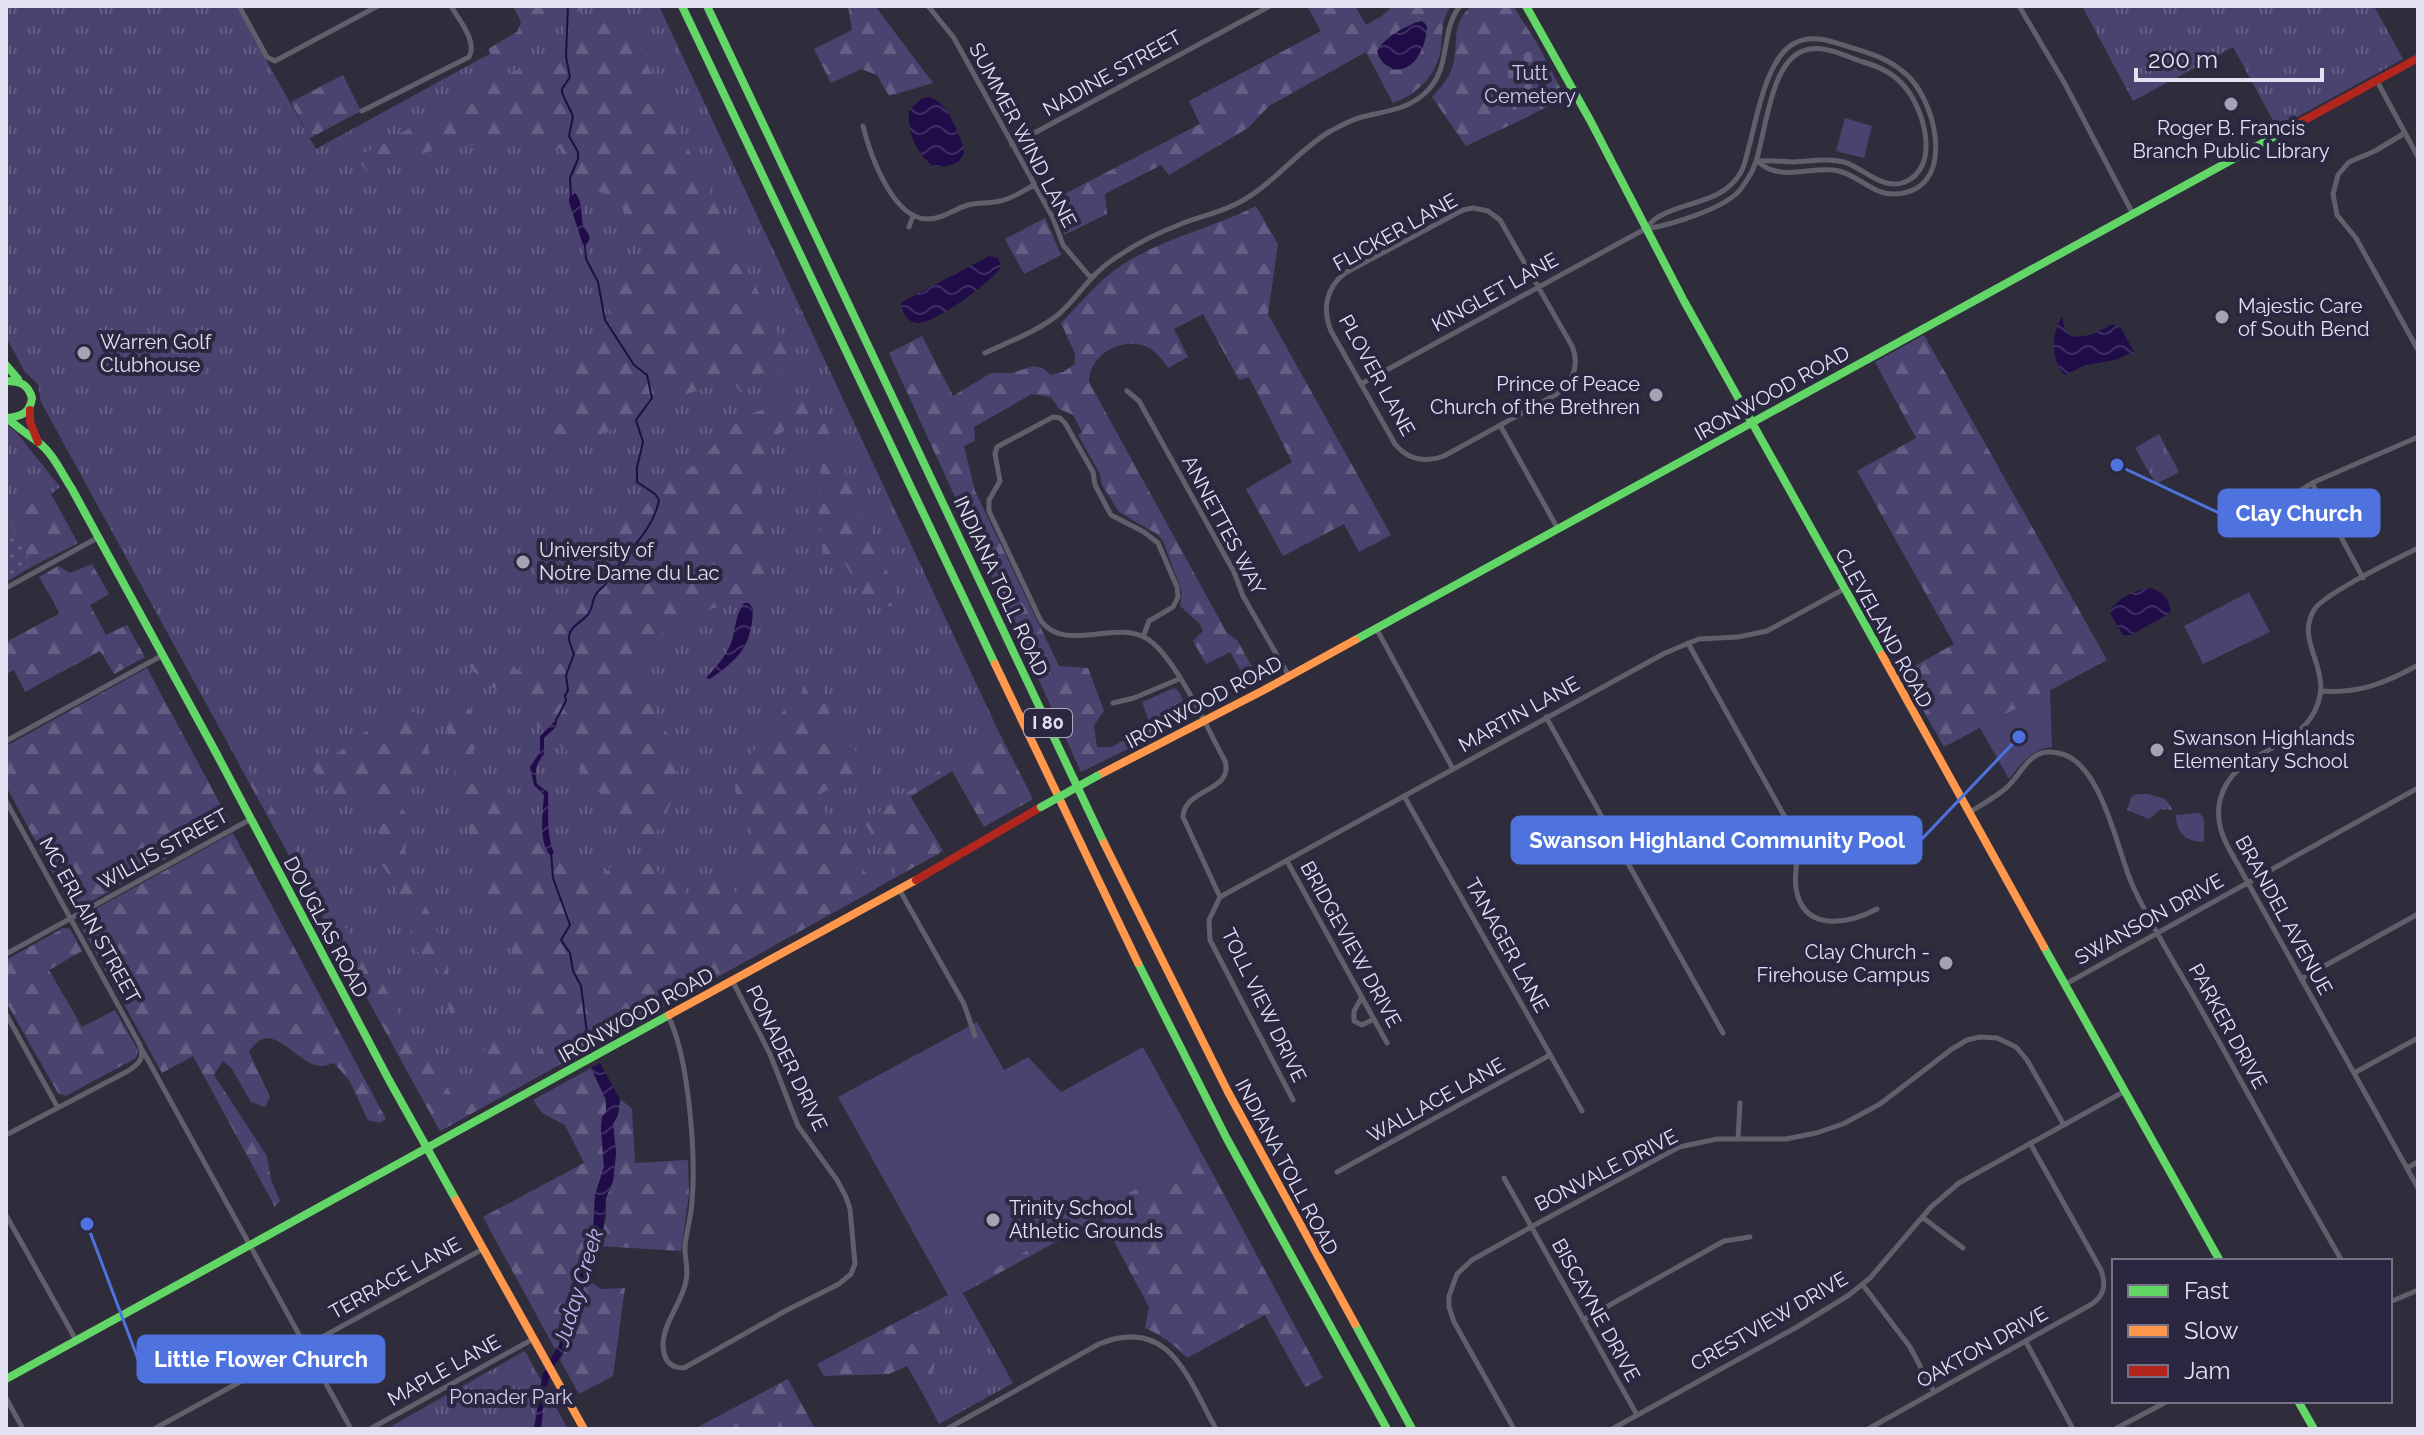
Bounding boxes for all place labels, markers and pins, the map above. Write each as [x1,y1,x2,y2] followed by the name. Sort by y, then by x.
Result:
[2222,95,2240,113] marker: Roger B. Francis Branch Public Library
[2132,116,2330,163] place label: Roger B. Francis Branch Public Library
[2238,294,2370,341] place label: Majestic Care of South Bend
[2213,308,2231,326] marker: Majestic Care of South Bend
[100,330,213,377] place label: Warren Golf Clubhouse
[75,344,93,362] marker: Warren Golf Clubhouse
[1430,372,1640,419] place label: Prince of Peace Church of the Brethren
[1647,386,1665,404] marker: Prince of Peace Church of the Brethren
[2219,490,2379,536] callout: Clay Church
[539,538,720,585] place label: University of Notre Dame du Lac
[514,553,532,571] marker: University of Notre Dame du Lac
[2173,726,2355,773] place label: Swanson Highlands Elementary School
[2148,741,2166,759] marker: Swanson Highlands Elementary School
[1512,817,1921,863] callout: Swanson Highland Community Pool
[1757,940,1930,987] place label: Clay Church - Firehouse Campus
[1937,954,1955,972] marker: Clay Church - Firehouse Campus
[1009,1196,1163,1243] place label: Trinity School Athletic Grounds
[984,1211,1002,1229] marker: Trinity School Athletic Grounds
[138,1336,384,1382] callout: Little Flower Church

